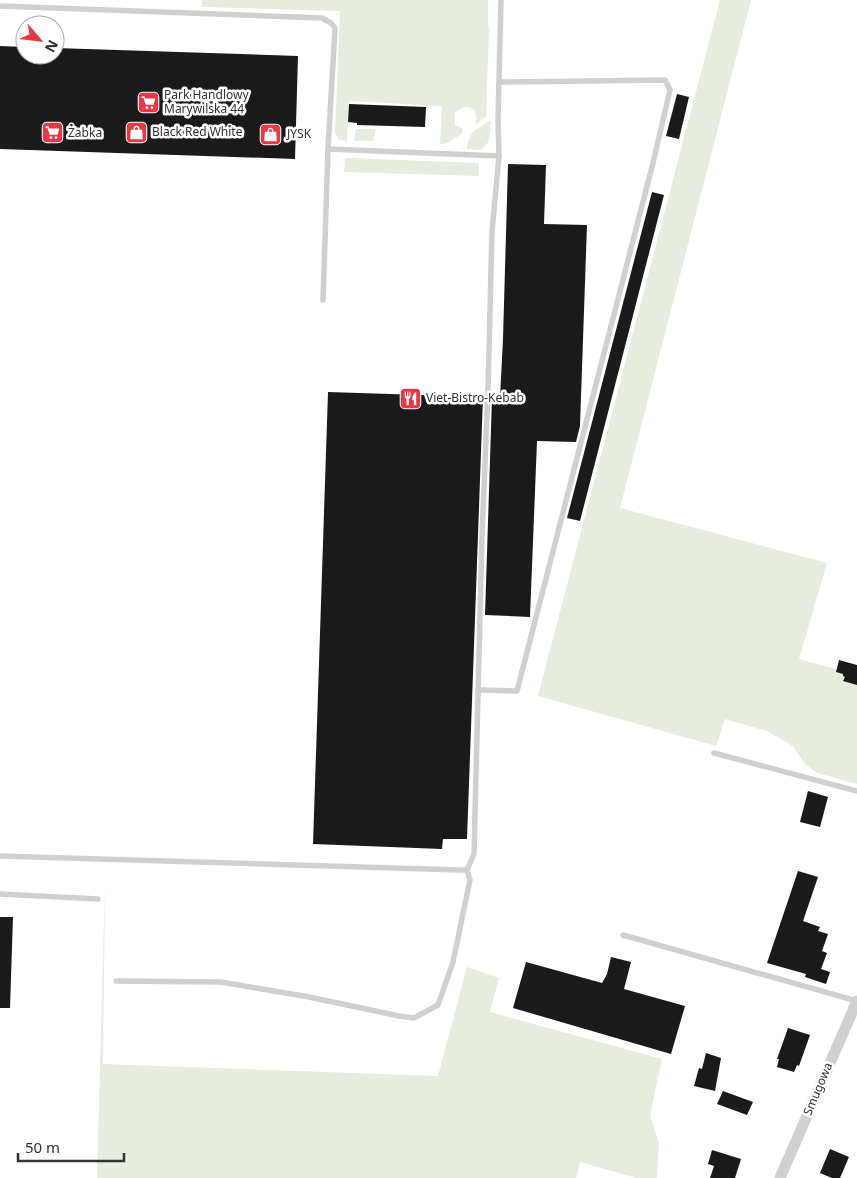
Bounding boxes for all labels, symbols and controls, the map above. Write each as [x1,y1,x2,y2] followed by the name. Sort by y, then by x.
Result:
[15,15,65,65] north arrow
[41,37,63,56] text: N
[164,86,249,117] place label: Park Handlowy Marywilska 44
[136,90,160,114] supermarket icon: Park Handlowy Marywilska 44
[124,120,148,144] shop icon: Black Red White
[40,121,64,145] supermarket icon: Żabka
[259,122,283,146] shop icon: JYSK
[152,123,243,140] place label: Black Red White
[68,124,102,141] place label: Żabka
[286,125,312,142] place label: JYSK
[398,386,422,410] restaurant icon: Viet-Bistro-Kebab
[426,389,524,406] place label: Viet-Bistro-Kebab
[799,1060,836,1118] street label: Smugowa
[18,1130,124,1162] scale bar
[25,1137,60,1157] text: 50 m

